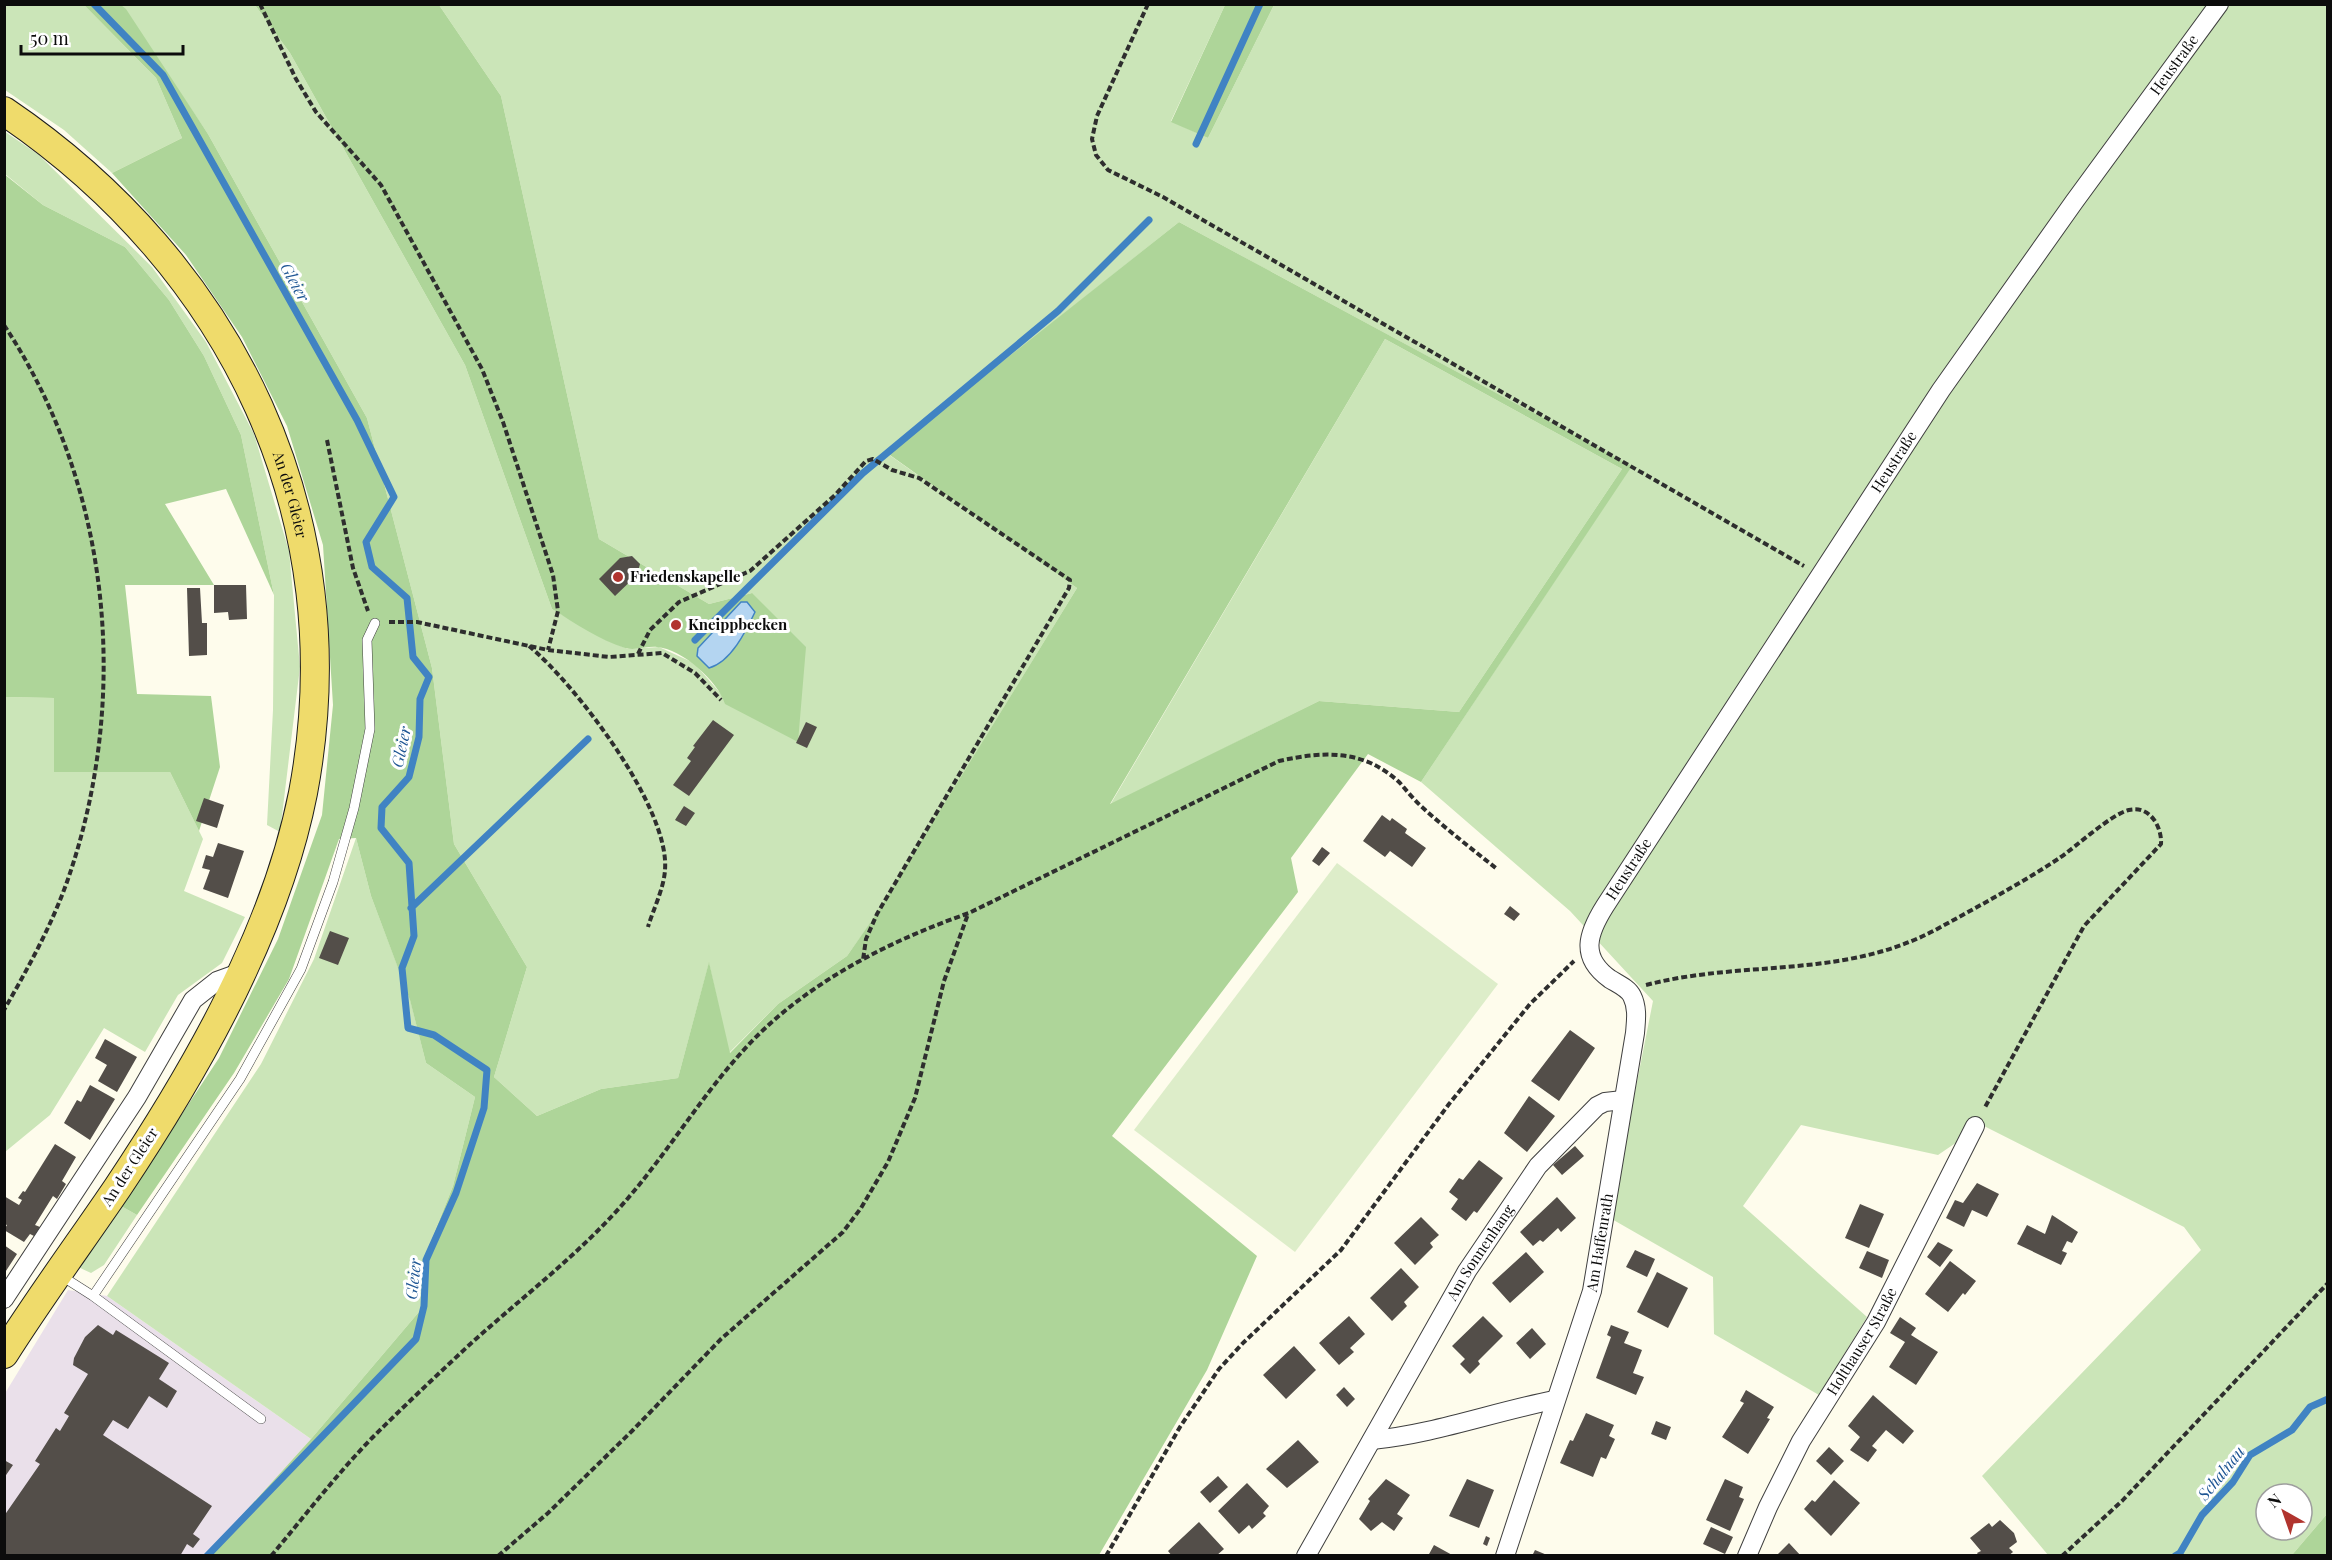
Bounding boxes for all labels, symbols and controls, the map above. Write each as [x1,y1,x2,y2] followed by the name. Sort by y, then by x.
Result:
[21,18,183,56] scale bar
[30,26,69,50] text: 50 m
[2145,30,2202,98] street label: Heustraße
[276,259,315,306] water label: Gleier
[1866,427,1921,496] street label: Heustraße
[268,447,312,540] street label: An der Gleier
[630,566,741,586] place label: Friedenskapelle
[611,570,625,584] marker: Friedenskapelle
[688,614,788,634] place label: Kneippbecken
[669,618,683,632] marker: Kneippbecken
[386,723,415,769] water label: Gleier
[1601,834,1656,903] street label: Heustraße
[96,1123,162,1210] street label: An der Gleier
[1581,1191,1617,1294] street label: Am Haffenrath
[1441,1200,1518,1305] street label: Am Sonnenhang
[400,1256,425,1300] water label: Gleier
[1821,1284,1901,1399] street label: Holthauser Straße
[2192,1441,2249,1505] water label: Schalnau
[2254,1482,2314,1542] north arrow
[2263,1488,2286,1512] text: N

